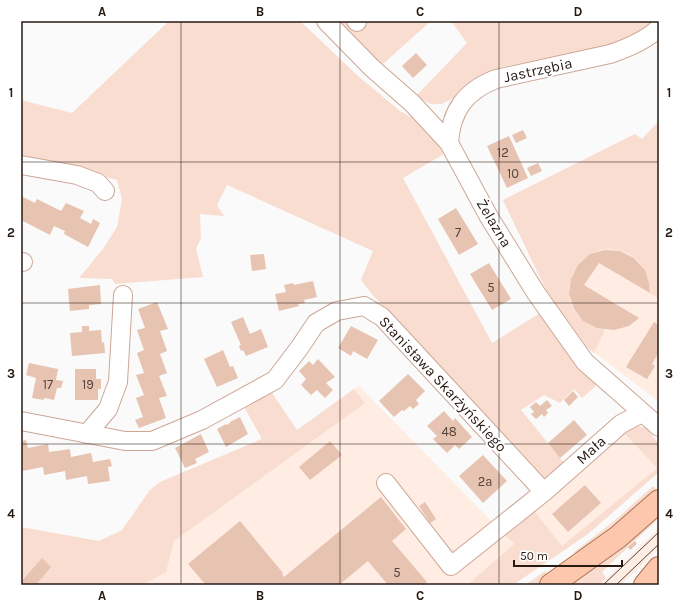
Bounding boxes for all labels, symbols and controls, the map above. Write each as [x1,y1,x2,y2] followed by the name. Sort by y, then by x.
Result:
[98,4,106,19] text: A
[256,4,264,19] text: B
[416,4,424,19] text: C
[574,4,583,19] text: D
[502,54,574,86] street label: Jastrzębia
[9,85,13,100] text: 1
[667,85,671,100] text: 1
[497,145,509,160] house number: 12
[507,166,519,181] house number: 10
[473,195,515,251] street label: Żelazna
[7,225,15,240] text: 2
[455,225,461,240] house number: 7
[665,225,673,240] text: 2
[487,280,495,295] house number: 5
[375,312,511,456] street label: Stanisława Skarżyńskiego
[7,366,15,381] text: 3
[665,366,673,381] text: 3
[43,377,53,392] house number: 17
[82,377,94,392] house number: 19
[441,424,457,439] house number: 48
[573,432,609,468] street label: Mała
[478,474,492,489] house number: 2a
[7,506,15,521] text: 4
[665,506,673,521] text: 4
[514,542,622,568] scale bar
[520,549,548,563] text: 50 m
[393,565,401,580] house number: 5
[98,588,106,603] text: A
[256,588,264,603] text: B
[416,588,424,603] text: C
[574,588,583,603] text: D

